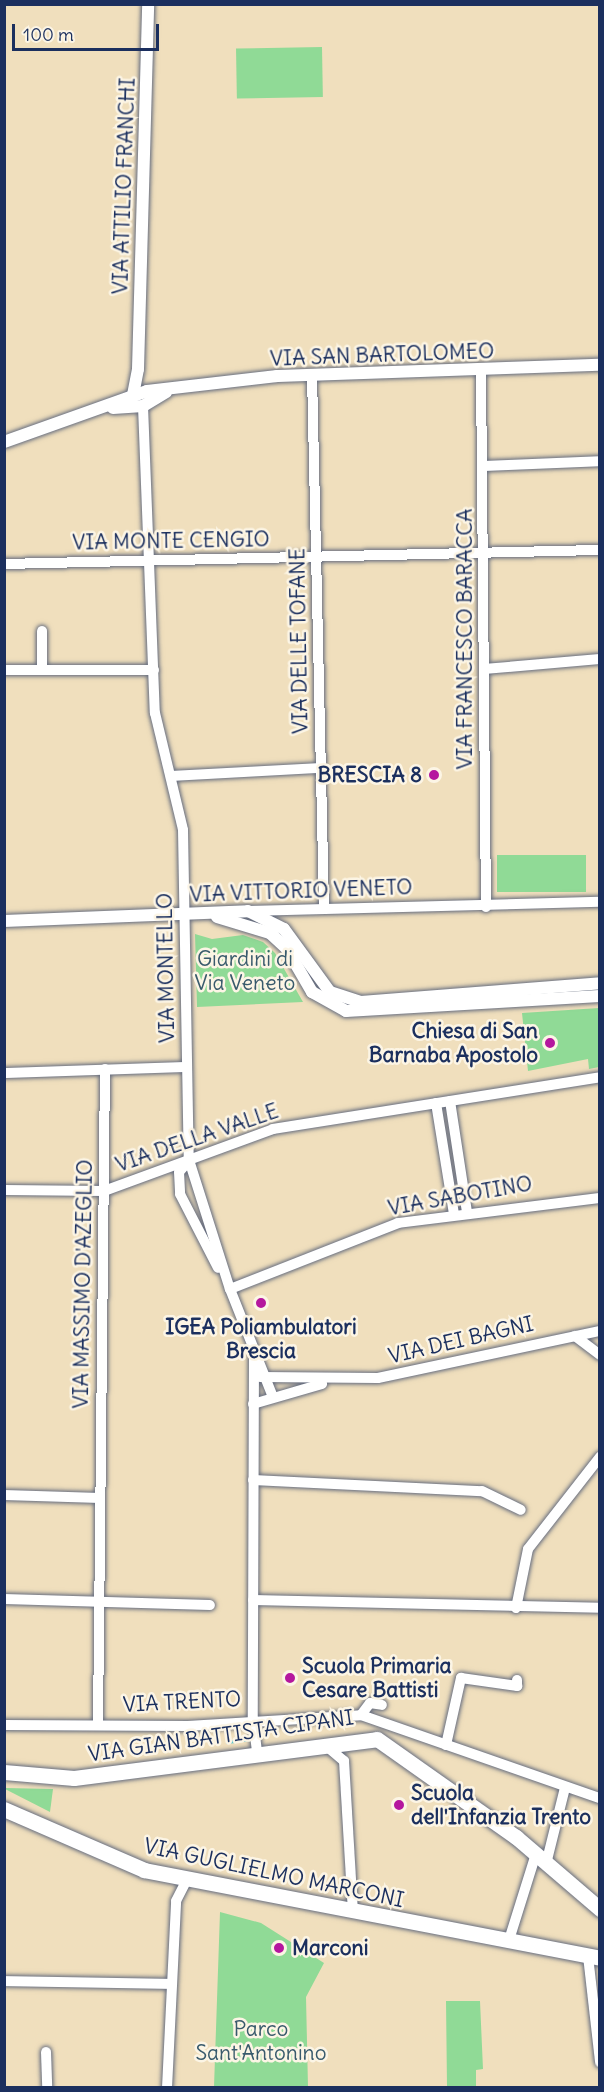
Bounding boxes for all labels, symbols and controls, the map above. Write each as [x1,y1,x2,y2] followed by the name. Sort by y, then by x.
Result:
[15,12,162,50] scale bar
[23,23,74,46] text: 100 m
[108,77,140,295] street label: VIA ATTILIO FRANCHI
[269,338,495,372] street label: VIA SAN BARTOLOMEO
[452,509,478,769] street label: VIA FRANCESCO BARACCA
[72,527,270,555] street label: VIA MONTE CENGIO
[285,548,313,734] street label: VIA DELLE TOFANE
[317,762,422,788] place label: BRESCIA 8
[427,768,441,782] marker: BRESCIA 8
[189,875,413,907] street label: VIA VITTORIO VENETO
[152,893,180,1043] street label: VIA MONTELLO
[195,946,295,996] park label: Giardini di Via Veneto
[369,1018,538,1068] place label: Chiesa di San Barnaba Apostolo
[543,1036,557,1050] marker: Chiesa di San Barnaba Apostolo
[112,1098,282,1178] street label: VIA DELLA VALLE
[68,1159,98,1409] street label: VIA MASSIMO D'AZEGLIO
[386,1171,534,1221] street label: VIA SABOTINO
[252,1294,270,1312] marker: IGEA Poliambulatori Brescia
[386,1311,536,1369] street label: VIA DEI BAGNI
[165,1314,357,1364] place label: IGEA Poliambulatori Brescia
[302,1653,452,1703] place label: Scuola Primaria Cesare Battisti
[283,1671,297,1685] marker: Scuola Primaria Cesare Battisti
[122,1686,242,1718] street label: VIA TRENTO
[87,1705,355,1767] street label: VIA GIAN BATTISTA CIPANI
[411,1780,591,1830] place label: Scuola dell'Infanzia Trento
[392,1798,406,1812] marker: Scuola dell'Infanzia Trento
[142,1833,406,1913] street label: VIA GUGLIELMO MARCONI
[292,1935,368,1961] place label: Marconi
[270,1939,288,1957] marker: Marconi
[195,2016,327,2066] park label: Parco Sant'Antonino

